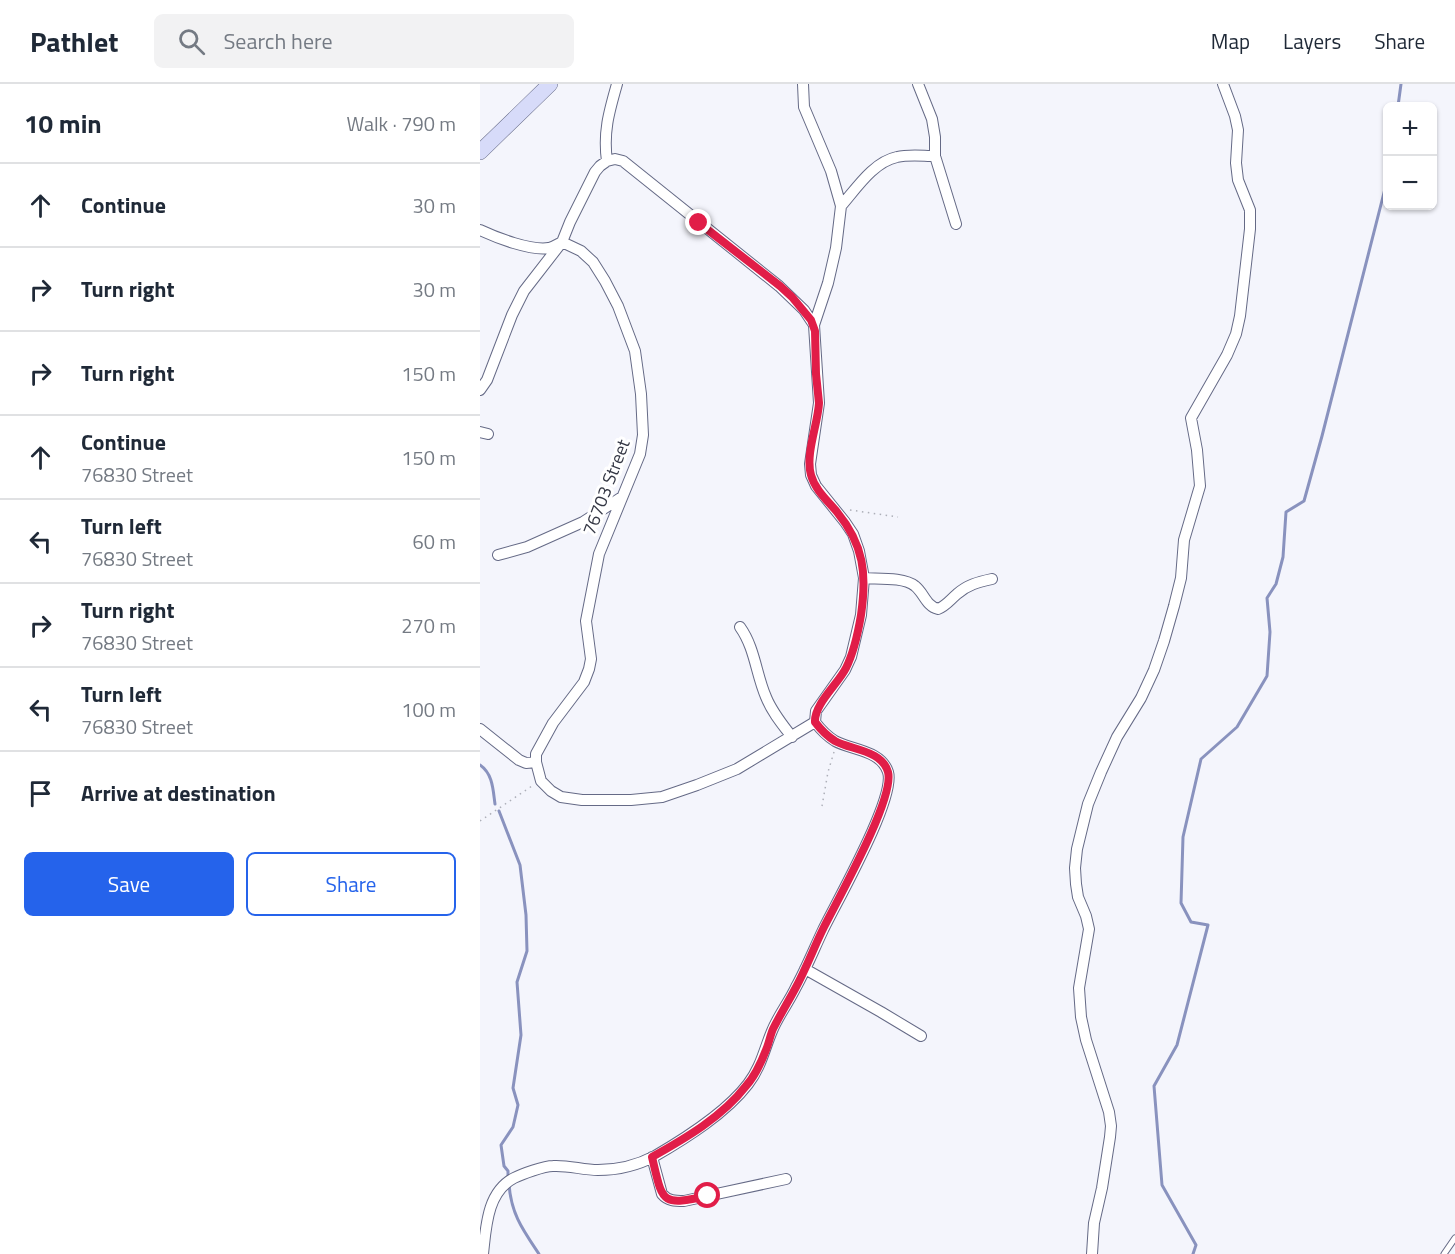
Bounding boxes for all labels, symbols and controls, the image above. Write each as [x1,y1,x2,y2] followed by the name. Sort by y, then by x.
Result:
[154,14,574,68] search box
[30,20,118,63] text: Pathlet
[223,24,333,58] text: Search here
[175,25,208,58] icon: search
[1211,25,1250,57] text: Map
[1283,25,1341,57] text: Layers
[1374,25,1425,57] text: Share
[1383,102,1437,210] map controls
[1383,102,1437,156] button: +
[24,104,102,143] text: 10 min
[347,108,456,139] text: Walk · 790 m
[1383,156,1437,210] button: −
[81,188,166,222] text: Continue
[24,189,57,222] icon: ahead
[412,190,456,221] text: 30 m
[685,209,711,235] route end
[81,272,175,306] text: Turn right
[24,273,57,306] icon: right
[412,274,456,305] text: 30 m
[81,356,175,390] text: Turn right
[24,357,57,390] icon: right
[401,358,456,389] text: 150 m
[81,425,166,459] text: Continue
[575,434,637,539] street label: 76703 Street
[24,441,57,474] icon: ahead
[401,442,456,473] text: 150 m
[81,459,193,490] text: 76830 Street
[81,509,162,543] text: Turn left
[24,525,57,558] icon: left
[412,526,456,557] text: 60 m
[81,543,193,574] text: 76830 Street
[81,593,175,627] text: Turn right
[24,609,57,642] icon: right
[401,610,456,641] text: 270 m
[81,627,193,658] text: 76830 Street
[81,677,162,711] text: Turn left
[24,693,57,726] icon: left
[401,694,456,725] text: 100 m
[81,711,193,742] text: 76830 Street
[81,776,276,810] text: Arrive at destination
[24,777,57,810] icon: arrive
[24,852,234,916] button: Save
[246,852,456,916] button: Share
[694,1182,720,1208] route start

